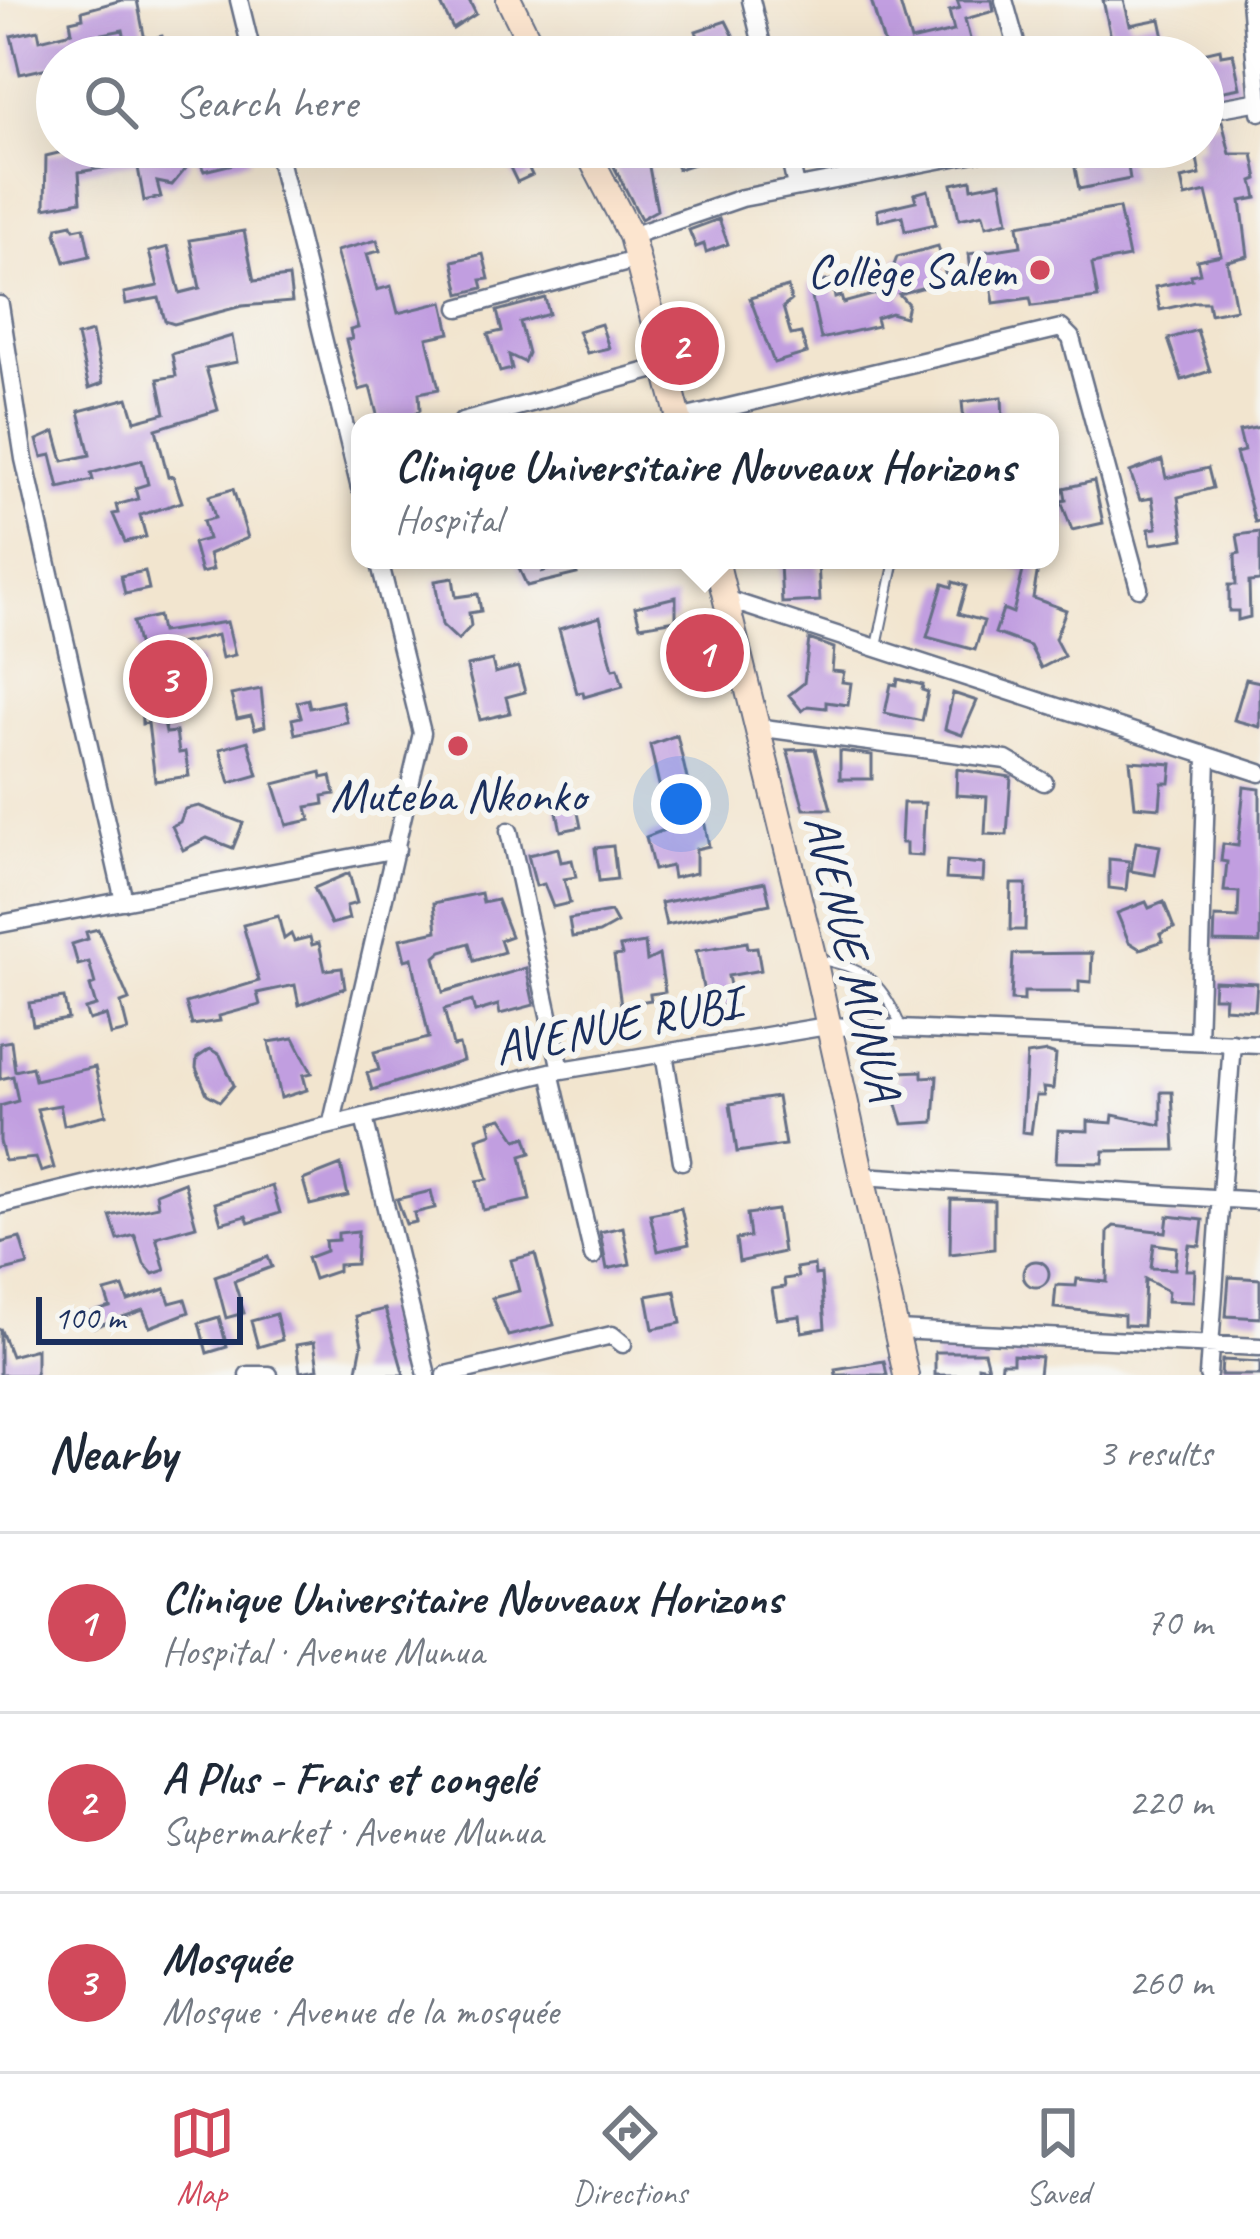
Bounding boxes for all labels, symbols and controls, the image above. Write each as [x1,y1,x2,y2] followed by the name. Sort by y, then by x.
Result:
[36,36,1224,168] search box
[78,69,144,135] icon: search
[174,74,357,131] text: Search here
[807,241,1017,301] place label: Collège Salem
[1027,257,1053,283] marker: Collège Salem
[641,301,719,391] pin: 2
[351,413,1059,569] popup
[395,438,1015,495] text: Clinique Universitaire Nouveaux Horizons
[395,495,502,544] text: Hospital
[666,608,744,698] pin: 1
[129,634,207,724] pin: 3
[445,733,471,759] marker: Muteba Nkonko
[331,765,590,825] place label: Muteba Nkonko
[651,774,711,834] your location
[791,809,915,1107] street label: AVENUE MUNUA
[489,970,754,1078] street label: AVENUE RUBI
[36,1291,243,1344] scale bar
[54,1297,125,1339] text: 100 m
[48,1421,176,1485] text: Nearby
[1098,1429,1212,1478] text: 3 results
[162,1570,782,1627] text: Clinique Universitaire Nouveaux Horizons
[78,1598,96,1647] text: 1
[1146,1598,1212,1647] text: 70 m
[162,1627,484,1676] text: Hospital · Avenue Munua
[162,1750,534,1807] text: A Plus - Frais et congelé
[78,1778,96,1827] text: 2
[1128,1778,1212,1827] text: 220 m
[162,1807,543,1856] text: Supermarket · Avenue Munua
[162,1930,290,1987] text: Mosquée
[78,1958,96,2007] text: 3
[1128,1958,1212,2007] text: 260 m
[162,1987,558,2036] text: Mosque · Avenue de la mosquée
[169,2100,235,2214] tab: Map
[573,2100,687,2214] tab: Directions
[1025,2100,1091,2214] tab: Saved

